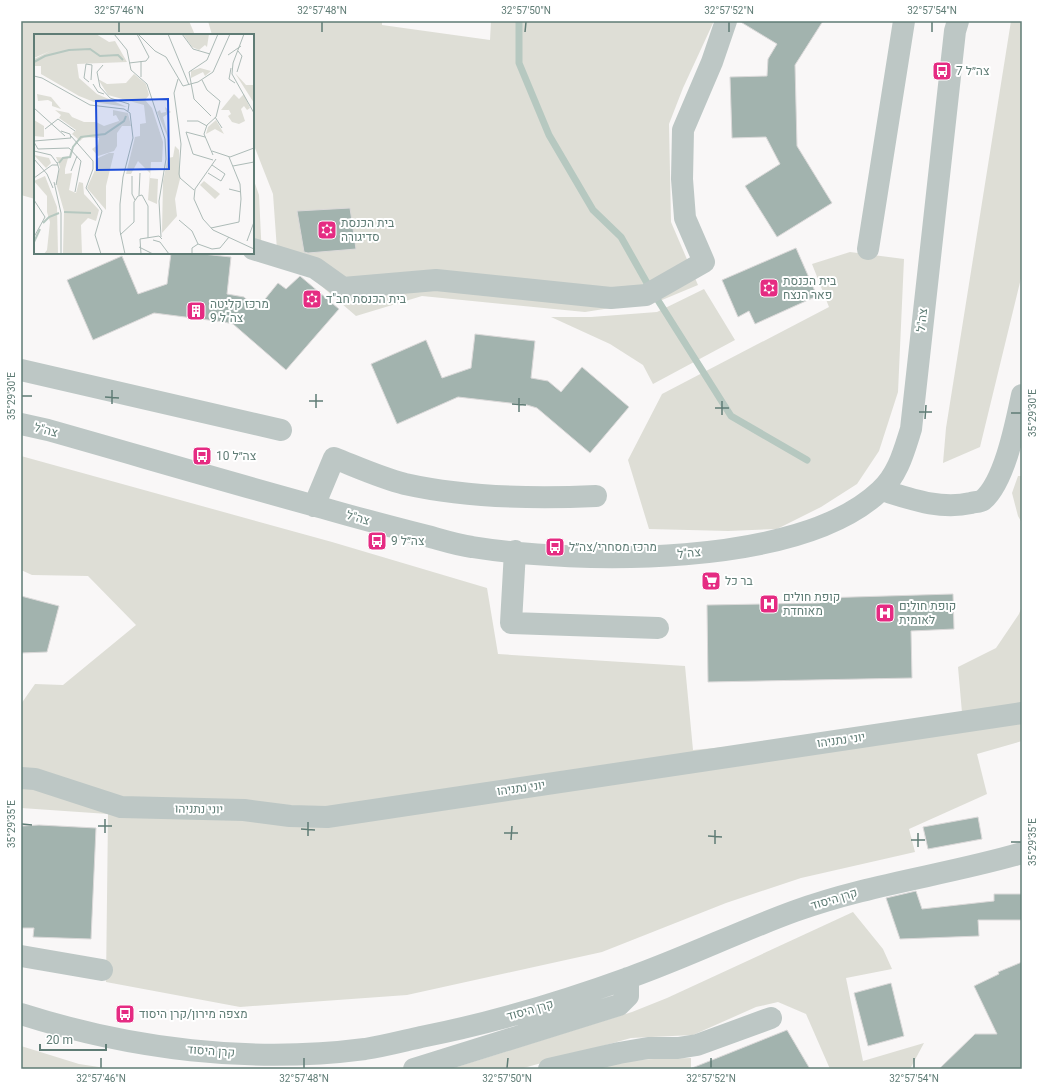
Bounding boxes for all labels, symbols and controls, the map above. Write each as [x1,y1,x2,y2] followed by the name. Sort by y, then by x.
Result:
[94,5,144,16] text: 32°57'46"N
[297,5,347,16] text: 32°57'48"N
[501,5,551,16] text: 32°57'50"N
[704,5,754,16] text: 32°57'52"N
[907,5,957,16] text: 32°57'54"N
[34,34,254,254] inset map
[931,60,953,82] bus stop icon: צה״ל 7
[956,64,990,78] place label: צה״ל 7
[341,216,395,244] place label: בית הכנסת סדיגורה
[316,219,338,241] synagogue icon: בית הכנסת סדיגורה
[783,274,837,302] place label: בית הכנסת פאר הנצח
[758,277,780,299] synagogue icon: בית הכנסת פאר הנצח
[301,288,323,310] synagogue icon: בית הכנסת חב"ד
[326,292,407,306] place label: בית הכנסת חב"ד
[210,297,269,325] place label: מרכז קליטה צה"ל 9
[185,300,207,322] building icon: מרכז קליטה צה"ל 9
[914,307,930,332] street label: צה"ל
[6,372,17,420] text: 35°29'30"E
[1027,389,1038,437] text: 35°29'30"E
[33,420,60,440] street label: צה"ל
[191,445,213,467] bus stop icon: צה״ל 10
[216,449,257,463] place label: צה״ל 10
[345,508,372,528] street label: צה"ל
[366,530,388,552] bus stop icon: צה״ל 9
[391,534,425,548] place label: צה״ל 9
[544,536,566,558] bus stop icon: מרכז מסחרי/צה״ל
[569,540,657,554] place label: מרכז מסחרי/צה״ל
[677,545,702,561] street label: צה"ל
[700,570,722,592] supermarket icon: בר כל
[725,574,753,588] place label: בר כל
[783,590,840,618] place label: קופת חולים מאוחדת
[758,593,780,615] hospital icon: קופת חולים מאוחדת
[899,599,956,627] place label: קופת חולים לאומית
[874,602,896,624] hospital icon: קופת חולים לאומית
[816,730,866,750] street label: יוני נתניהו
[496,778,546,798] street label: יוני נתניהו
[6,800,17,848] text: 35°29'35"E
[175,802,223,816] street label: יוני נתניהו
[1027,818,1038,866] text: 35°29'35"E
[809,885,859,913] street label: קרן היסוד
[505,997,555,1023] street label: קרן היסוד
[114,1003,136,1025] bus stop icon: מצפה מירון/קרן היסוד
[139,1007,248,1021] place label: מצפה מירון/קרן היסוד
[40,1026,106,1052] scale bar
[46,1033,73,1047] text: 20 m
[187,1042,235,1060] street label: קרן היסוד
[76,1073,126,1084] text: 32°57'46"N
[279,1073,329,1084] text: 32°57'48"N
[482,1073,532,1084] text: 32°57'50"N
[686,1073,736,1084] text: 32°57'52"N
[889,1073,939,1084] text: 32°57'54"N

